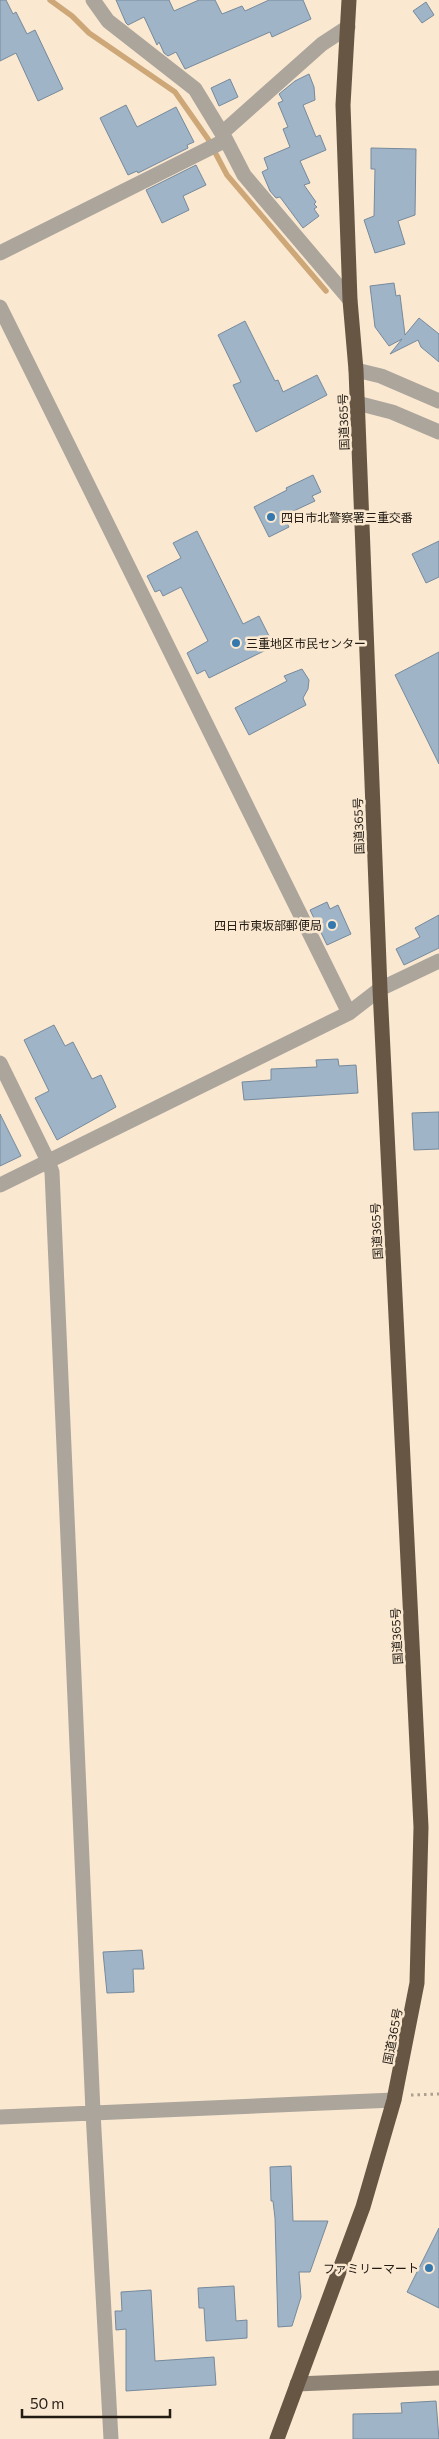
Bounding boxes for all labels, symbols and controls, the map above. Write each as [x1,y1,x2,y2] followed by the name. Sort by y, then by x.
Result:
[335,393,351,451] street label: 国道365号
[281,510,413,524] place label: 四日市北警察署三重交番
[265,511,277,523] marker: 四日市北警察署三重交番
[246,636,366,650] place label: 三重地区市民センター
[230,637,242,649] marker: 三重地区市民センター
[350,797,366,855] street label: 国道365号
[214,918,322,932] place label: 四日市東坂部郵便局
[326,919,338,931] marker: 四日市東坂部郵便局
[368,1202,384,1260] street label: 国道365号
[388,1607,404,1665] street label: 国道365号
[380,2007,404,2065] street label: 国道365号
[323,2261,419,2275] place label: ファミリーマート
[423,2262,435,2274] marker: ファミリーマート
[22,2386,170,2418] scale bar
[30,2394,64,2412] text: 50 m

